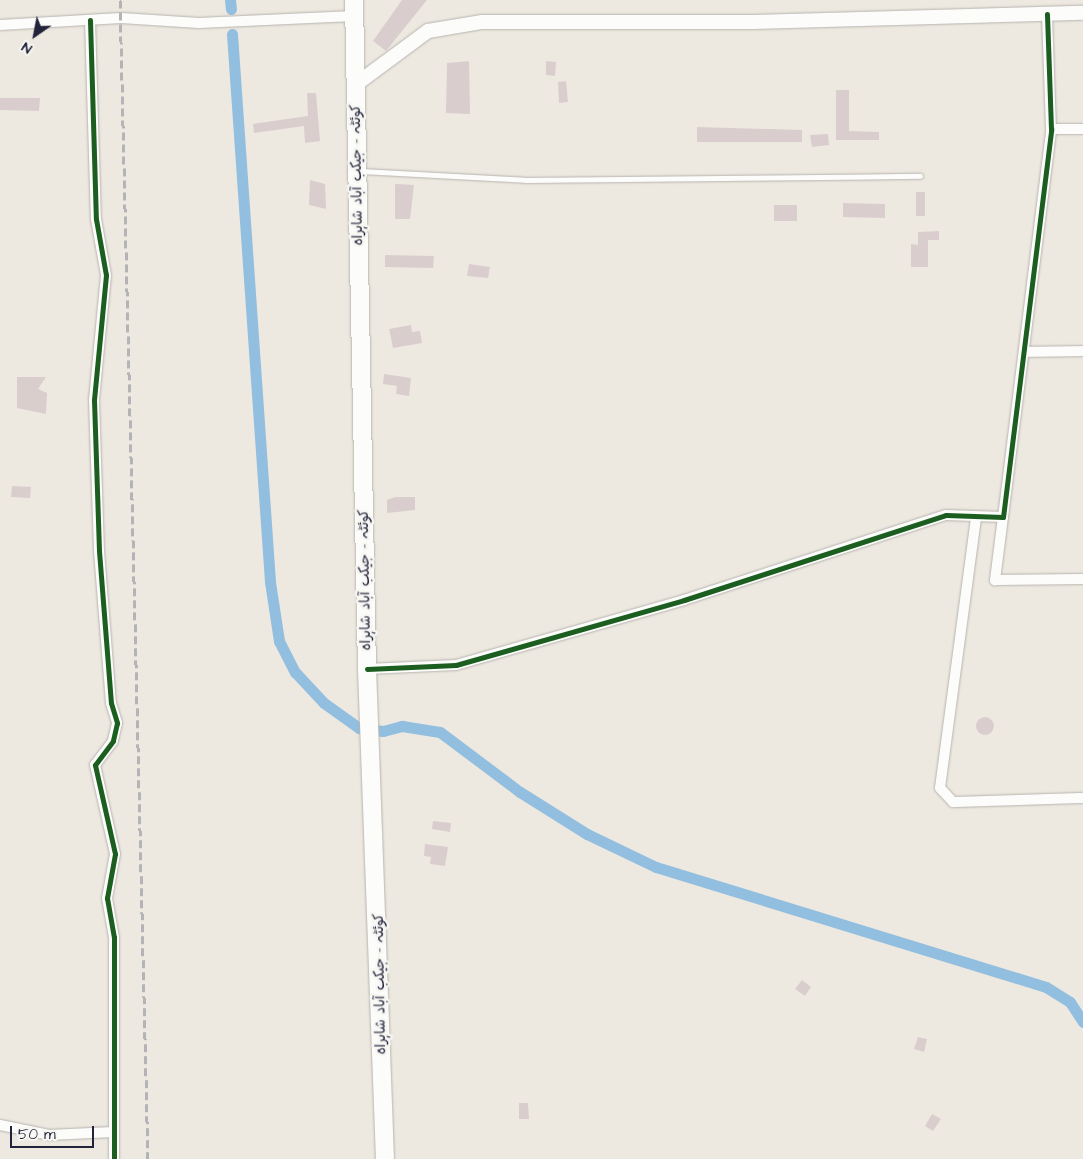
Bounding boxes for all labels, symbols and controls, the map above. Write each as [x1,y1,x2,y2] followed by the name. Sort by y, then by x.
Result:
[10,10,60,60] north arrow
[18,37,36,58] text: N
[347,104,367,246] street label: کوئٹہ - جیکب آباد شاہراہ
[355,509,375,651] street label: کوئٹہ - جیکب آباد شاہراہ
[370,913,390,1055] street label: کوئٹہ - جیکب آباد شاہراہ
[12,1116,96,1148] scale bar
[18,1124,56,1145] text: 50 m

